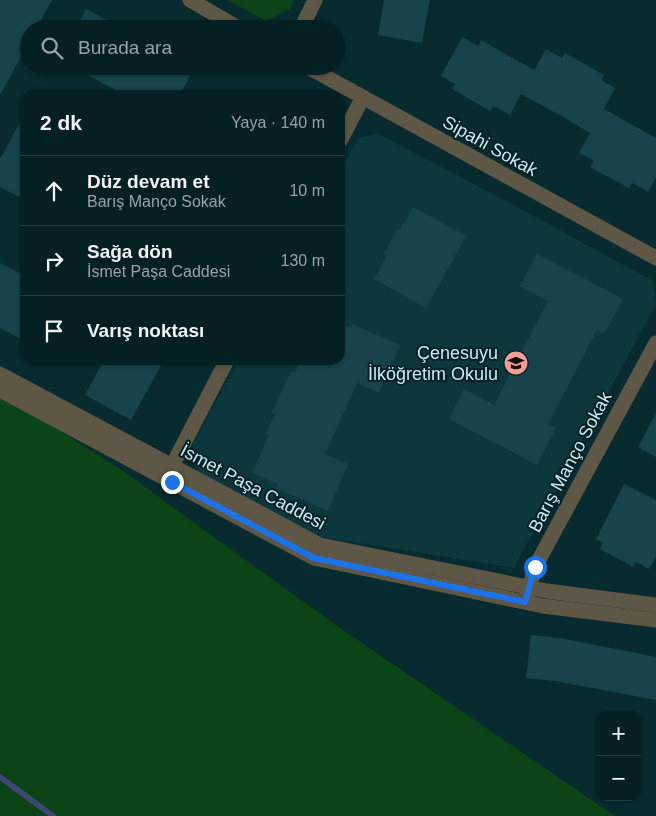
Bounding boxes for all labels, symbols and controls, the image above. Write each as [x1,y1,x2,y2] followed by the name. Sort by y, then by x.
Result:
[20,20,345,75] search box
[38,34,66,62] icon: search
[78,37,172,58] text: Burada ara
[40,111,82,134] text: 2 dk
[439,112,542,181] street label: Sipahi Sokak
[231,114,325,131] text: Yaya · 140 m
[87,171,209,192] text: Düz devam et
[40,177,68,205] icon: ahead
[289,182,325,199] text: 10 m
[87,193,226,210] text: Barış Manço Sokak
[87,241,173,262] text: Sağa dön
[40,247,68,275] icon: right
[281,252,325,269] text: 130 m
[87,263,230,280] text: İsmet Paşa Caddesi
[40,317,68,345] icon: arrive
[87,320,204,341] text: Varış noktası
[368,343,498,384] place label: Çenesuyu İlköğretim Okulu
[503,350,529,376] school or university icon: Çenesuyu İlköğretim Okulu
[525,388,616,536] street label: Barış Manço Sokak
[177,440,329,534] street label: İsmet Paşa Caddesi
[161,471,184,494] route end
[524,556,547,579] route start
[596,711,641,801] map controls
[596,711,641,756] button: +
[596,756,641,801] button: −

